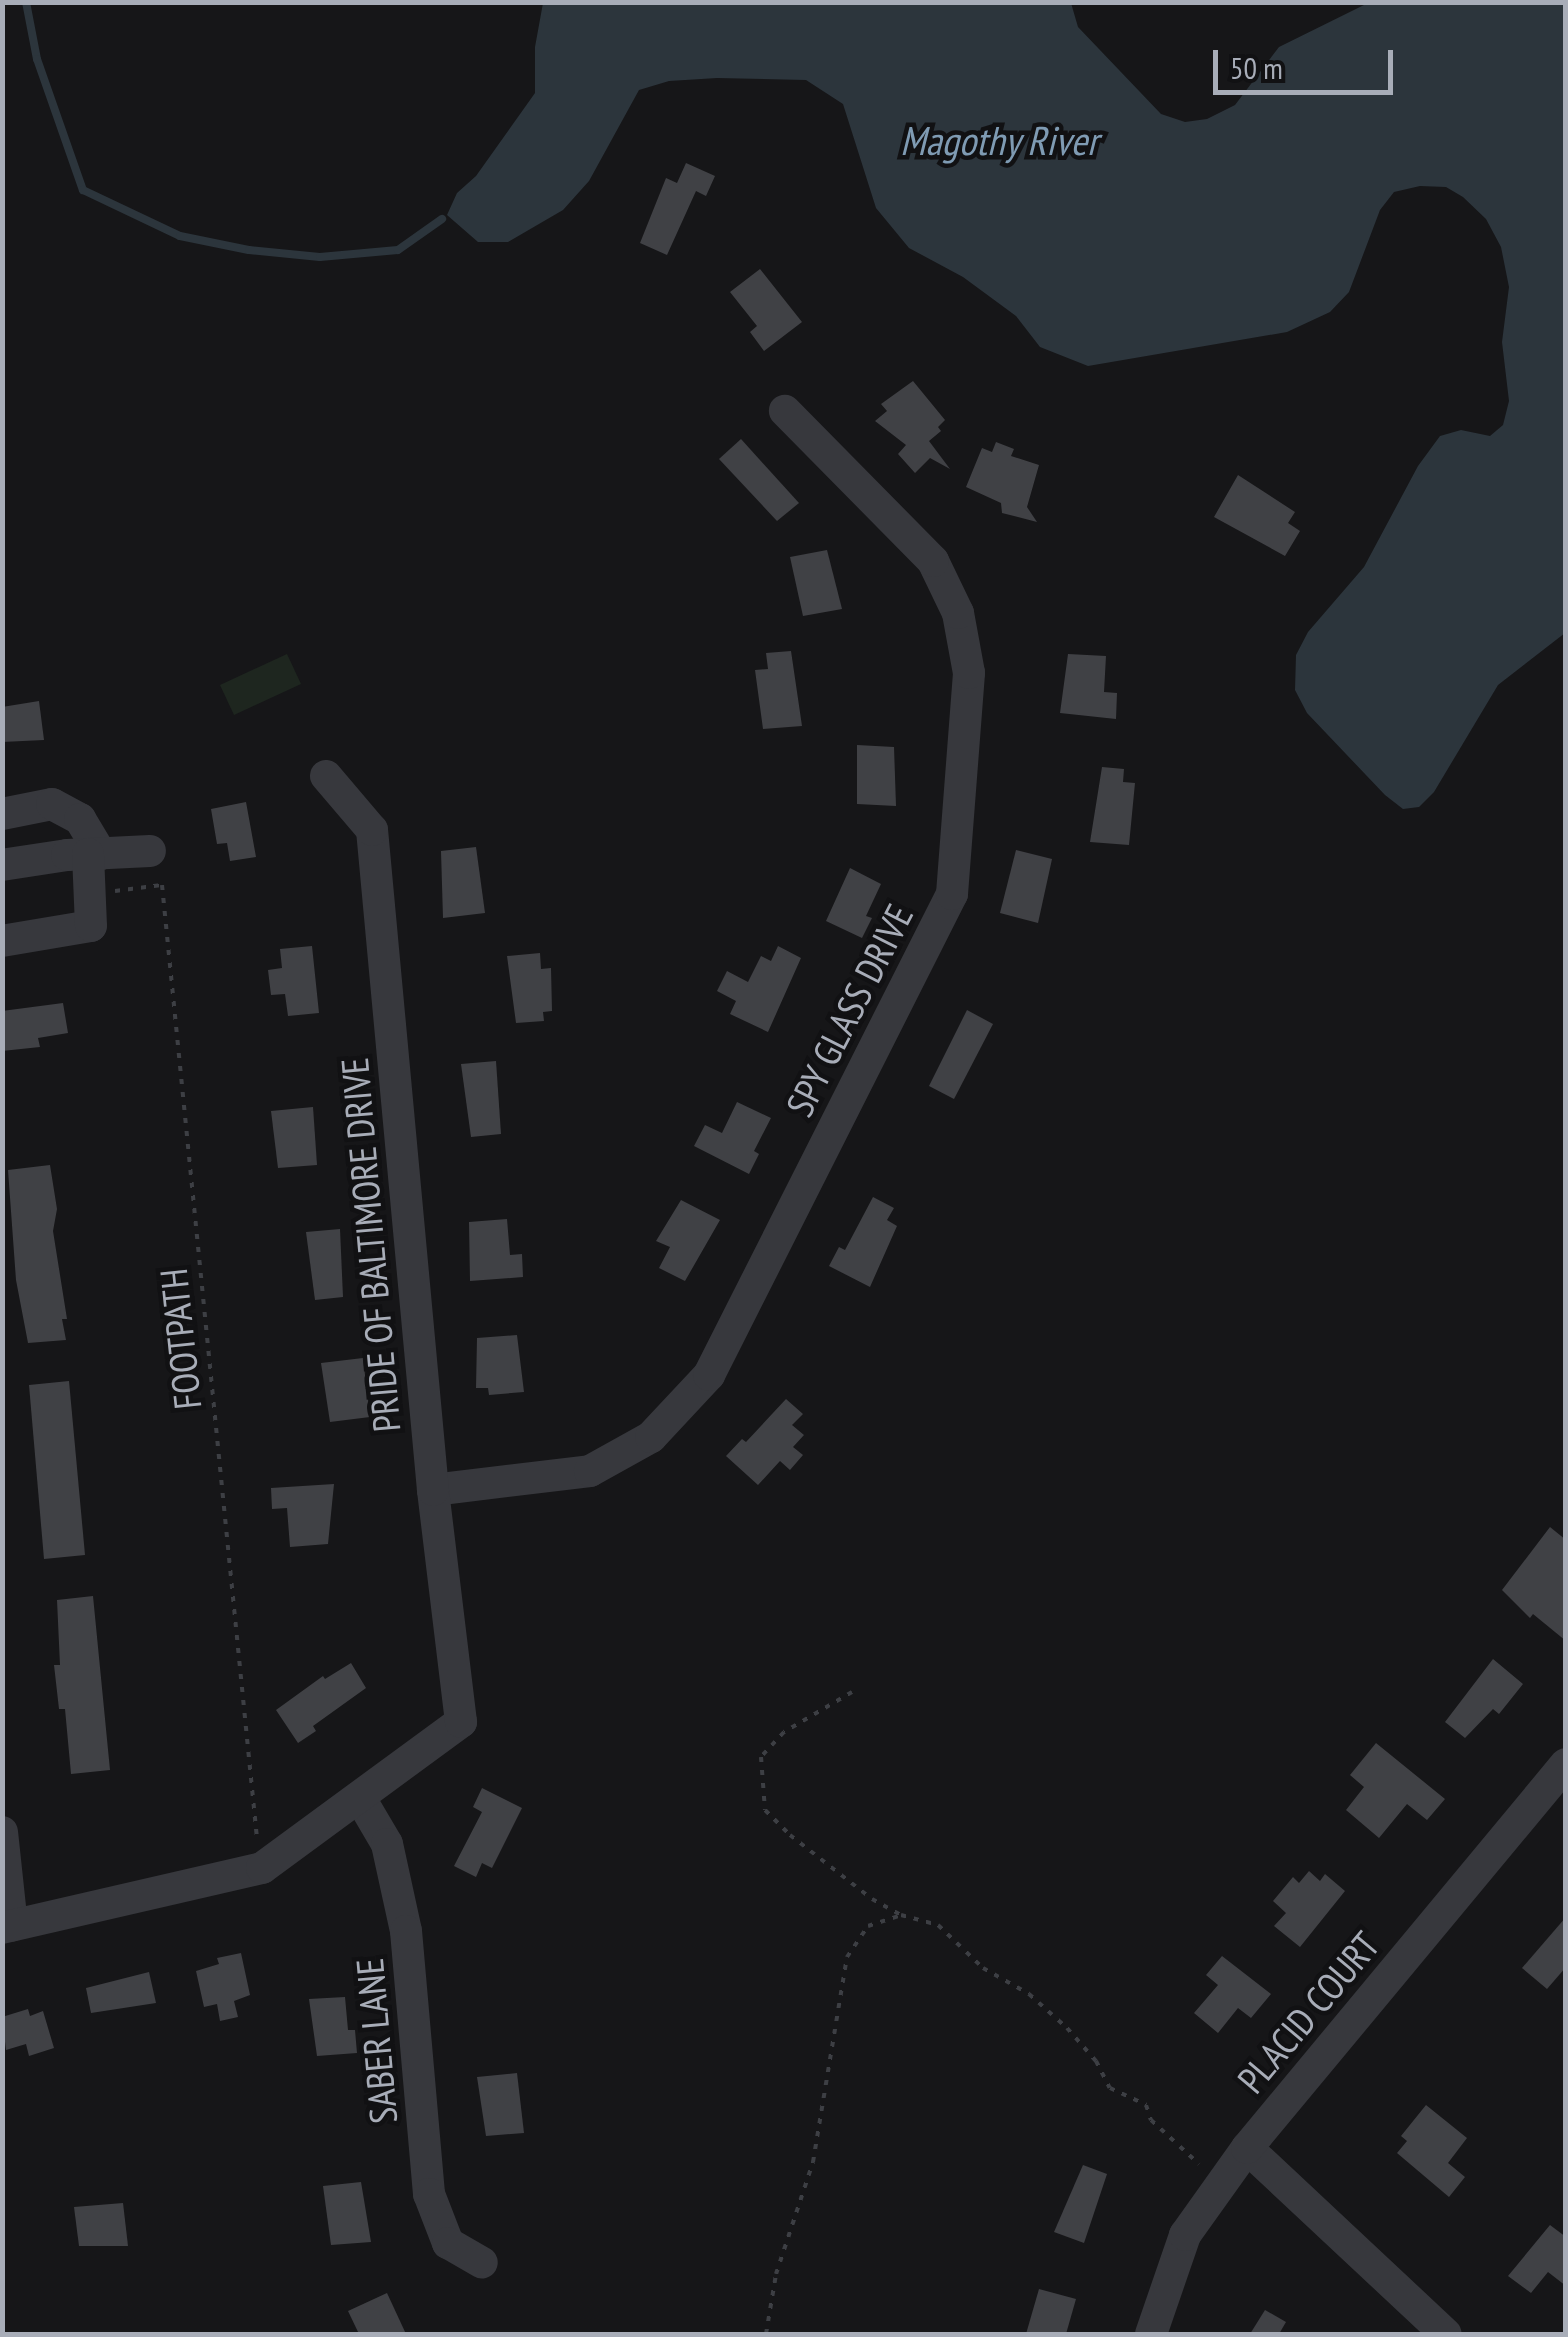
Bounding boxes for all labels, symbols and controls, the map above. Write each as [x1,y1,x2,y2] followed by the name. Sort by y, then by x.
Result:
[1218,30,1398,92] scale bar
[1230,48,1283,87] text: 50 m
[899,116,1099,164] water label: Magothy River
[776,896,922,1124] street label: SPY GLASS DRIVE
[331,1056,409,1434] street label: PRIDE OF BALTIMORE DRIVE
[150,1266,210,1412] street label: FOOTPATH
[1228,1923,1388,2101] street label: PLACID COURT
[346,1957,406,2125] street label: SABER LANE

